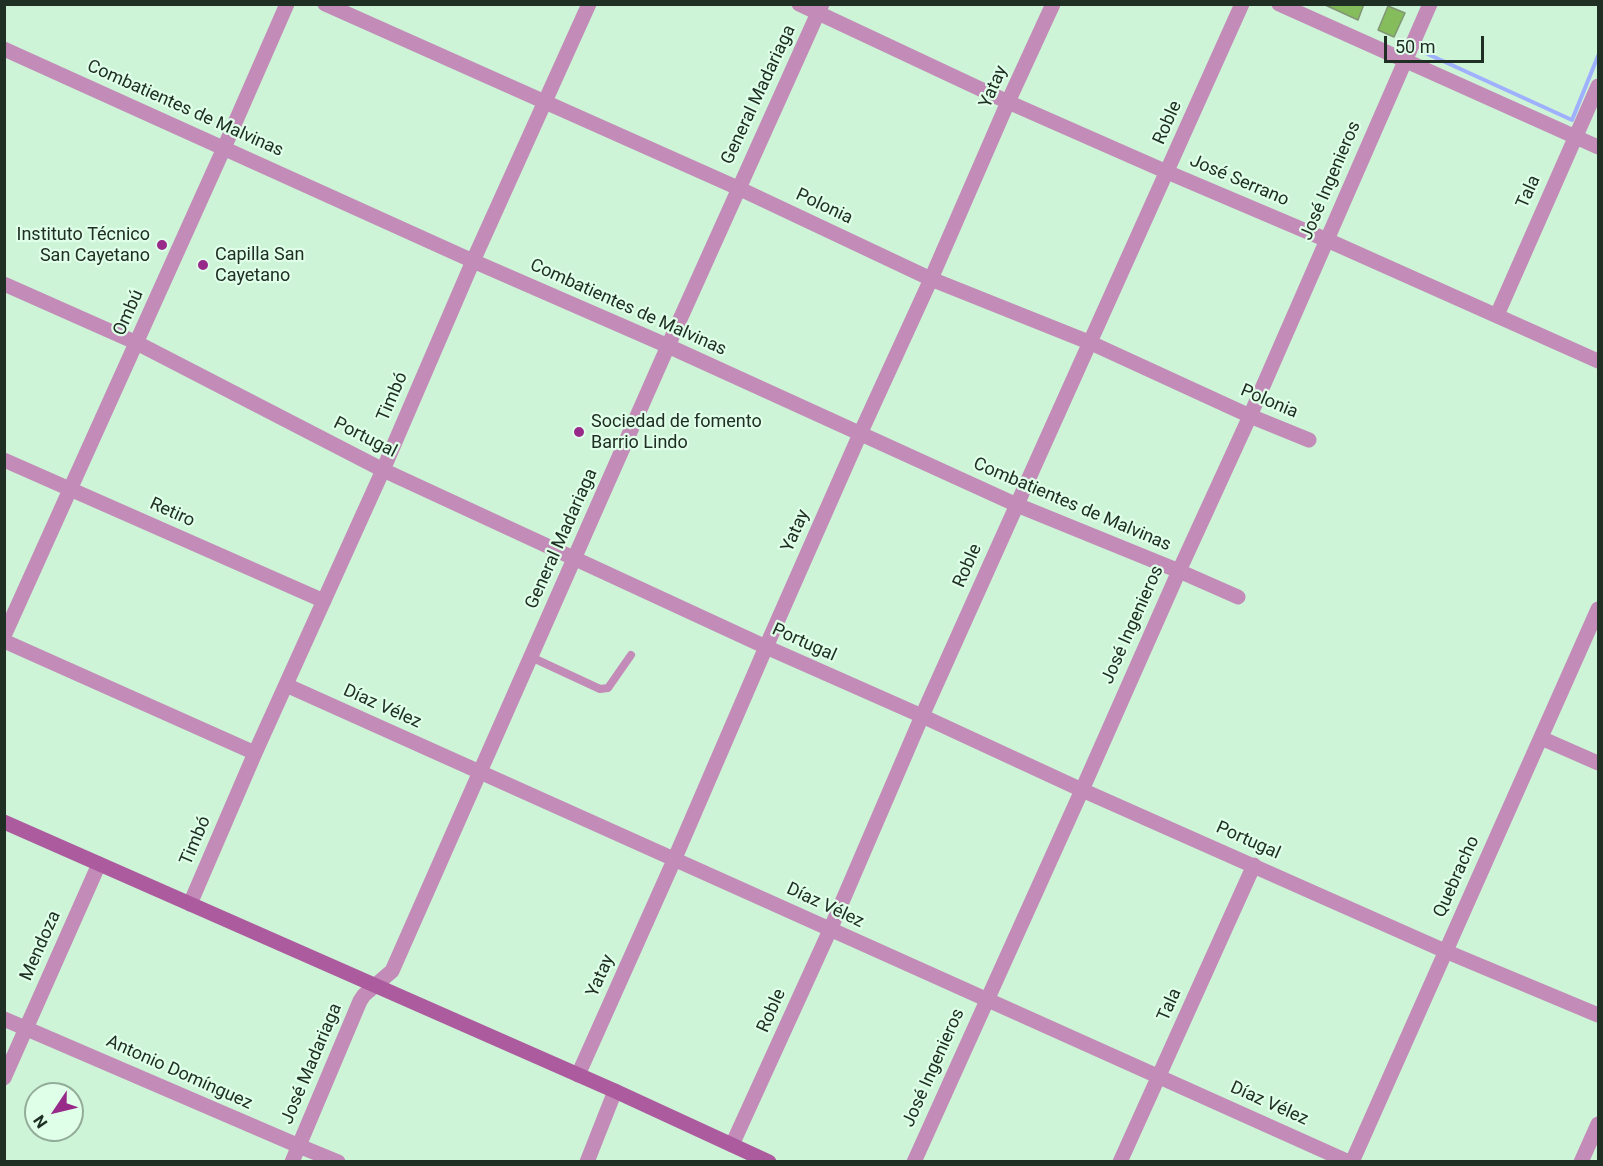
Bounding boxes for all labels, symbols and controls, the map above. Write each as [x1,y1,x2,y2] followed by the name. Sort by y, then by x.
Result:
[717,22,801,168] street label: General Madariaga
[1387,24,1488,62] scale bar
[1395,36,1435,57] text: 50 m
[83,56,287,162] street label: Combatientes de Malvinas
[975,62,1013,112] street label: Yatay
[1149,98,1187,148] street label: Roble
[1296,118,1366,244] street label: José Ingenieros
[1186,150,1292,212] street label: José Serrano
[1512,172,1546,212] street label: Tala
[792,184,856,230] street label: Polonia
[17,224,150,266] place label: Instituto Técnico San Cayetano
[155,238,169,252] marker: Instituto Técnico San Cayetano
[215,244,304,286] place label: Capilla San Cayetano
[526,255,730,361] street label: Combatientes de Malvinas
[196,258,210,272] marker: Capilla San Cayetano
[109,287,149,339] street label: Ombú
[373,369,413,425] street label: Timbó
[1237,380,1301,424] street label: Polonia
[591,411,762,454] place label: Sociedad de fomento Barrio Lindo
[330,413,400,463] street label: Portugal
[572,425,586,439] marker: Sociedad de fomento Barrio Lindo
[970,453,1174,557] street label: Combatientes de Malvinas
[521,466,603,612] street label: General Madariaga
[146,494,198,532] street label: Retiro
[777,506,815,556] street label: Yatay
[949,541,987,591] street label: Roble
[1097,562,1169,688] street label: José Ingenieros
[768,619,840,667] street label: Portugal
[340,680,424,734] street label: Díaz Vélez
[176,813,216,869] street label: Timbó
[1212,817,1284,865] street label: Portugal
[1429,833,1485,921] street label: Quebracho
[783,879,867,933] street label: Díaz Vélez
[16,908,66,984] street label: Mendoza
[582,951,620,1001] street label: Yatay
[1153,985,1187,1025] street label: Tala
[753,986,791,1036] street label: Roble
[277,1000,347,1128] street label: José Madariaga
[898,1005,970,1131] street label: José Ingenieros
[103,1031,255,1115] street label: Antonio Domínguez
[1227,1077,1311,1131] street label: Díaz Vélez
[24,1082,84,1142] north arrow
[29,1111,52,1132] text: N

